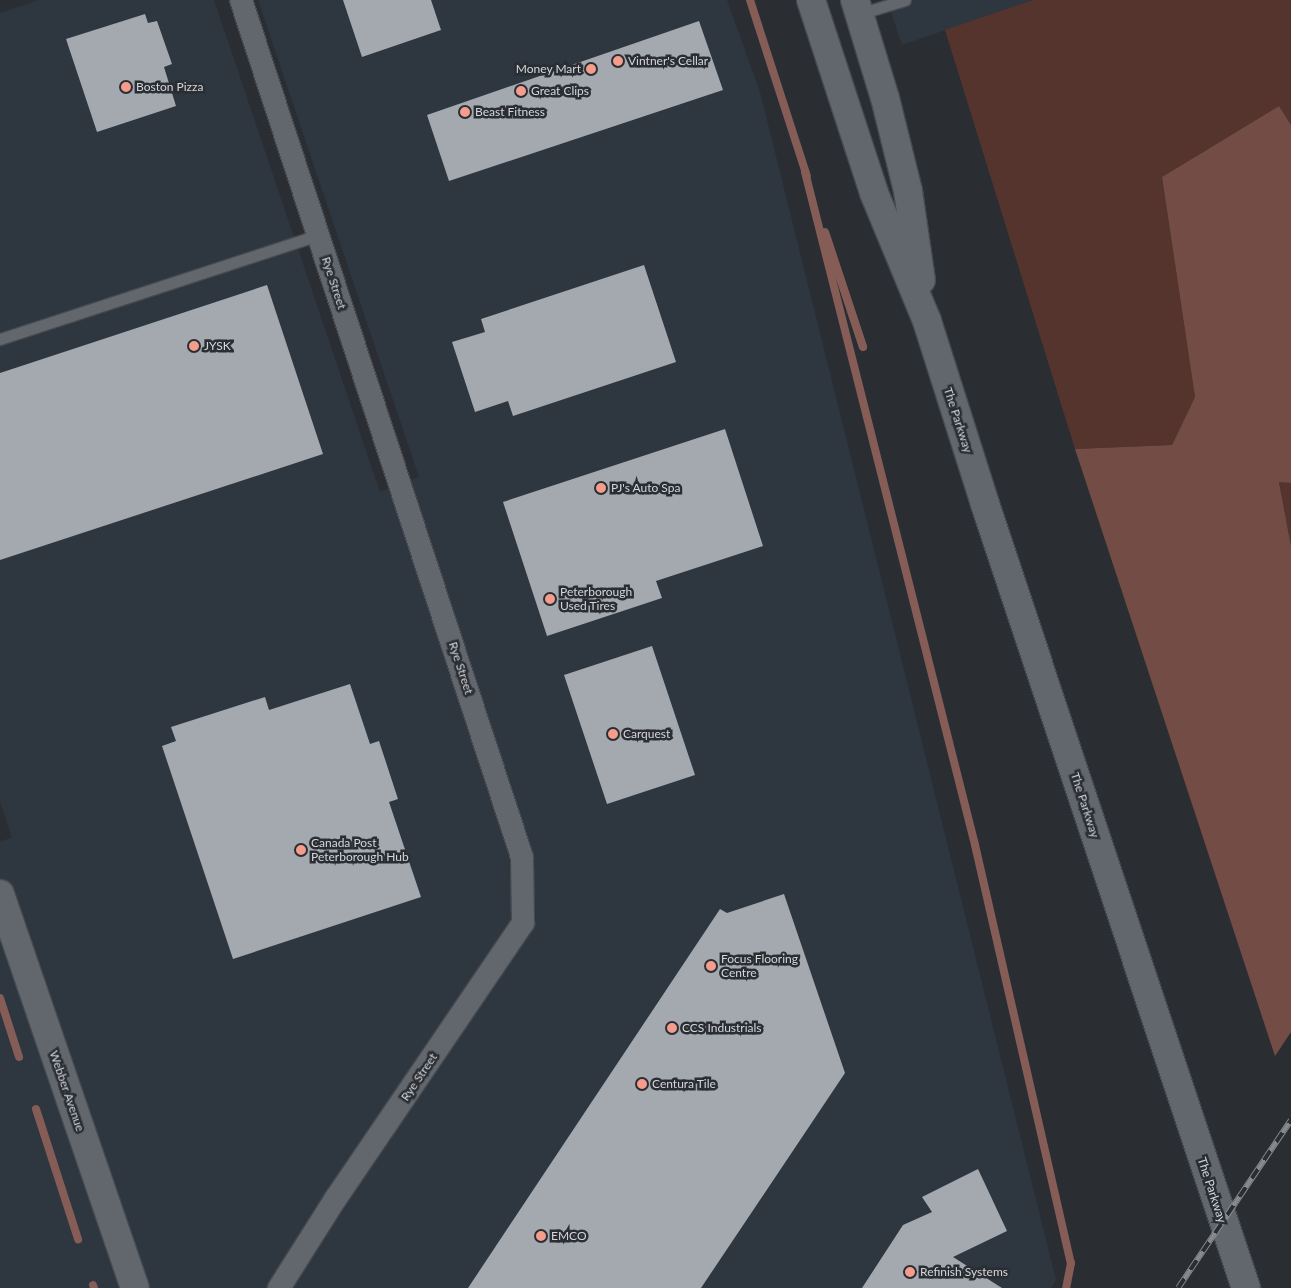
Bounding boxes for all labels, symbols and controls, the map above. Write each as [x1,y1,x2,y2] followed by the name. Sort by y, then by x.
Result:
[628,54,708,68] place label: Vintner's Cellar
[612,55,624,67] marker: Vintner's Cellar
[516,62,581,76] place label: Money Mart
[585,63,597,75] marker: Money Mart
[136,80,203,94] place label: Boston Pizza
[120,81,132,93] marker: Boston Pizza
[531,84,589,98] place label: Great Clips
[515,85,527,97] marker: Great Clips
[475,105,545,119] place label: Beast Fitness
[459,106,471,118] marker: Beast Fitness
[319,255,349,311] street label: Rye Street
[204,339,231,353] place label: JYSK
[188,340,200,352] marker: JYSK
[941,385,975,455] street label: The Parkway
[611,481,681,495] place label: PJ's Auto Spa
[595,482,607,494] marker: PJ's Auto Spa
[560,585,632,613] place label: Peterborough Used Tires
[544,593,556,605] marker: Peterborough Used Tires
[446,640,476,696] street label: Rye Street
[623,727,670,741] place label: Carquest
[607,728,619,740] marker: Carquest
[1068,770,1102,840] street label: The Parkway
[311,836,409,864] place label: Canada Post Peterborough Hub
[295,844,307,856] marker: Canada Post Peterborough Hub
[721,952,798,980] place label: Focus Flooring Centre
[705,960,717,972] marker: Focus Flooring Centre
[682,1021,762,1035] place label: CCS Industrials
[666,1022,678,1034] marker: CCS Industrials
[46,1048,88,1134] street label: Webber Avenue
[398,1050,440,1104] street label: Rye Street
[652,1077,716,1091] place label: Centura Tile
[636,1078,648,1090] marker: Centura Tile
[1195,1155,1229,1225] street label: The Parkway
[551,1229,587,1243] place label: EMCO
[535,1230,547,1242] marker: EMCO
[920,1265,1008,1279] place label: Refinish Systems
[904,1266,916,1278] marker: Refinish Systems

